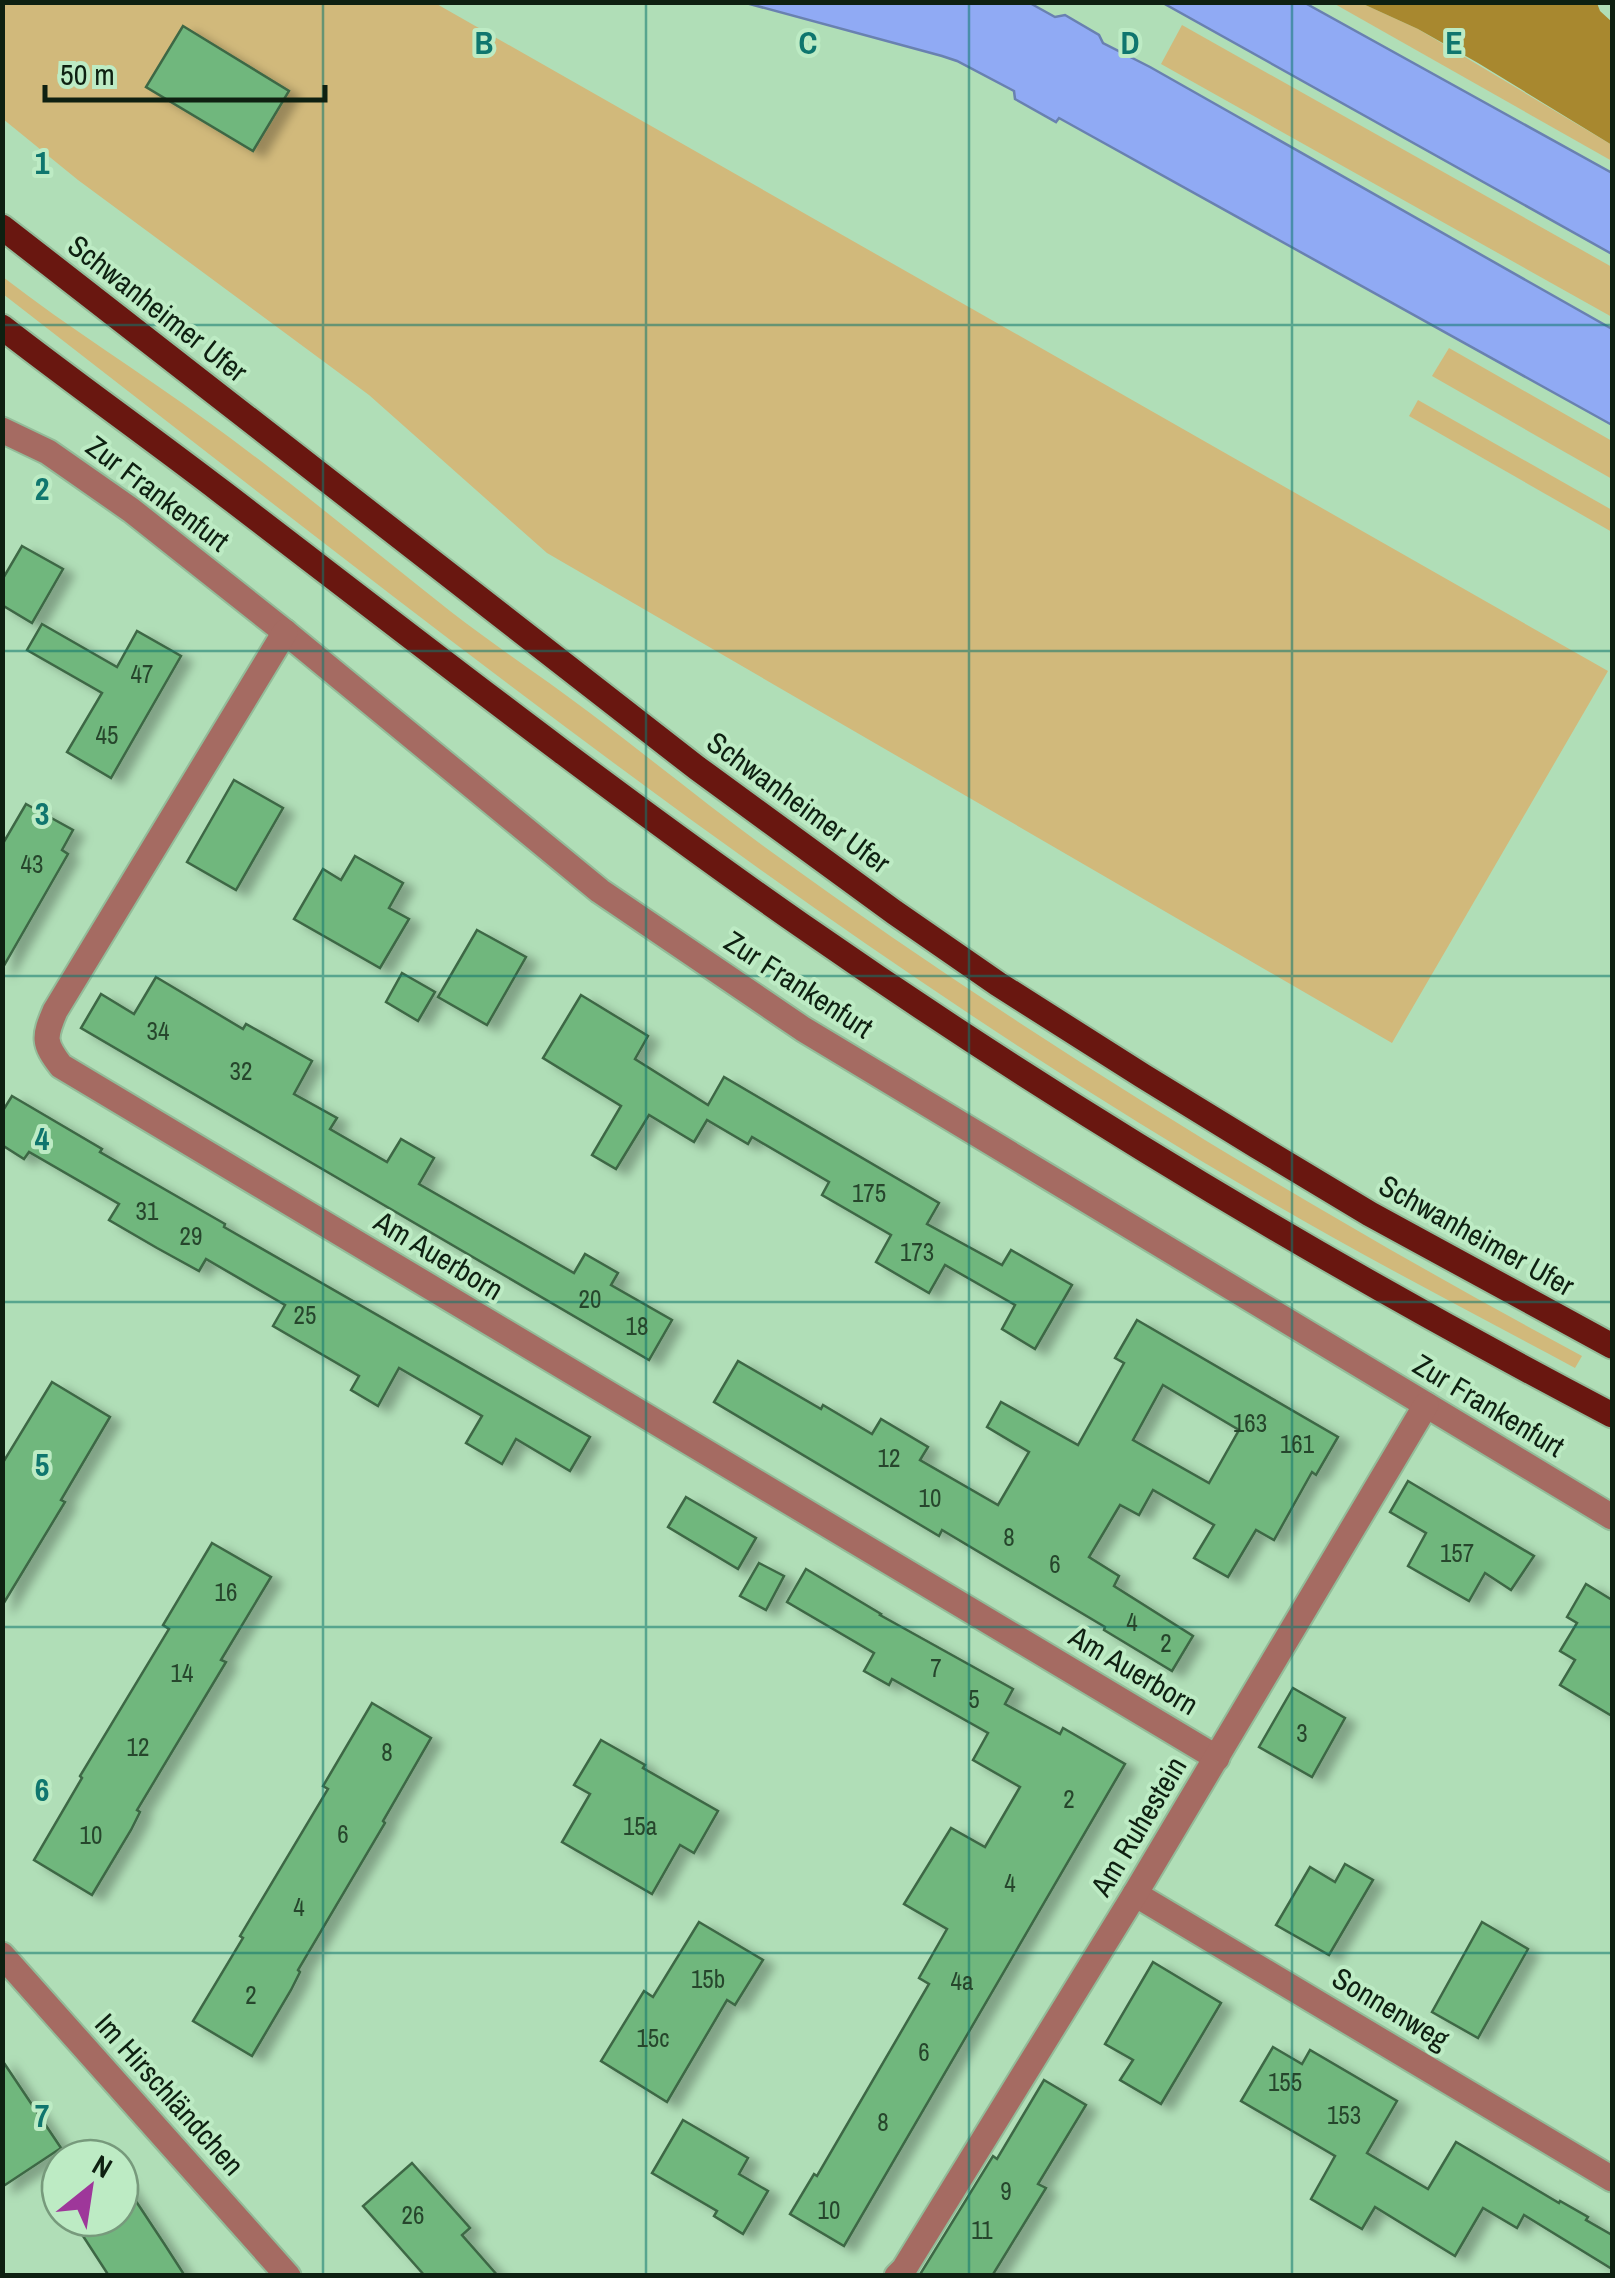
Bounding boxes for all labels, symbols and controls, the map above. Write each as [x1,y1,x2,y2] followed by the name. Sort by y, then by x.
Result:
[475,21,493,64] text: B
[799,21,817,64] text: C
[1121,21,1139,64] text: D
[1445,21,1463,64] text: E
[45,40,325,102] scale bar
[60,54,115,94] text: 50 m
[35,141,50,184] text: 1
[60,225,257,391] street label: Schwanheimer Ufer
[78,426,238,560] street label: Zur Frankenfurt
[35,467,49,510] text: 2
[131,657,153,691] house number: 47
[96,718,118,752] house number: 45
[699,722,899,883] street label: Schwanheimer Ufer
[35,792,49,835] text: 3
[21,847,43,881] house number: 43
[717,921,881,1047] street label: Zur Frankenfurt
[147,1014,169,1048] house number: 34
[230,1054,252,1088] house number: 32
[35,1117,50,1160] text: 4
[1372,1165,1582,1306] street label: Schwanheimer Ufer
[852,1176,886,1210] house number: 175
[136,1194,159,1228] house number: 31
[366,1200,511,1309] street label: Am Auerborn
[180,1219,202,1253] house number: 29
[900,1235,934,1269] house number: 173
[579,1282,601,1316] house number: 20
[294,1298,316,1332] house number: 25
[626,1309,648,1343] house number: 18
[1406,1344,1572,1466] street label: Zur Frankenfurt
[1233,1406,1267,1440] house number: 163
[1280,1427,1315,1461] house number: 161
[878,1441,900,1475] house number: 12
[35,1443,49,1486] text: 5
[919,1481,941,1515] house number: 10
[1003,1520,1015,1554] house number: 8
[1440,1536,1474,1570] house number: 157
[1049,1547,1061,1581] house number: 6
[215,1575,237,1609] house number: 16
[1126,1605,1138,1639] house number: 4
[1061,1615,1206,1724] street label: Am Auerborn
[1160,1626,1172,1660] house number: 2
[930,1651,942,1685] house number: 7
[171,1656,193,1690] house number: 14
[968,1682,980,1716] house number: 5
[1296,1716,1308,1750] house number: 3
[127,1730,149,1764] house number: 12
[381,1735,393,1769] house number: 8
[1080,1749,1195,1904] street label: Am Ruhestein
[35,1768,49,1811] text: 6
[1063,1782,1075,1816] house number: 2
[623,1809,658,1843] house number: 15a
[337,1817,349,1851] house number: 6
[80,1818,102,1852] house number: 10
[1004,1866,1016,1900] house number: 4
[293,1890,305,1924] house number: 4
[1325,1957,1457,2059] street label: Sonnenweg
[691,1962,725,1996] house number: 15b
[951,1964,974,1998] house number: 4a
[245,1978,257,2012] house number: 2
[87,2004,253,2184] street label: Im Hirschländchen
[636,2021,670,2055] house number: 15c
[918,2035,930,2069] house number: 6
[1268,2065,1302,2099] house number: 155
[35,2094,49,2137] text: 7
[1327,2098,1361,2132] house number: 153
[877,2105,889,2139] house number: 8
[40,2138,140,2238] north arrow
[86,2146,119,2187] text: N
[1000,2174,1012,2208] house number: 9
[818,2193,840,2227] house number: 10
[402,2198,424,2232] house number: 26
[971,2213,993,2247] house number: 11

